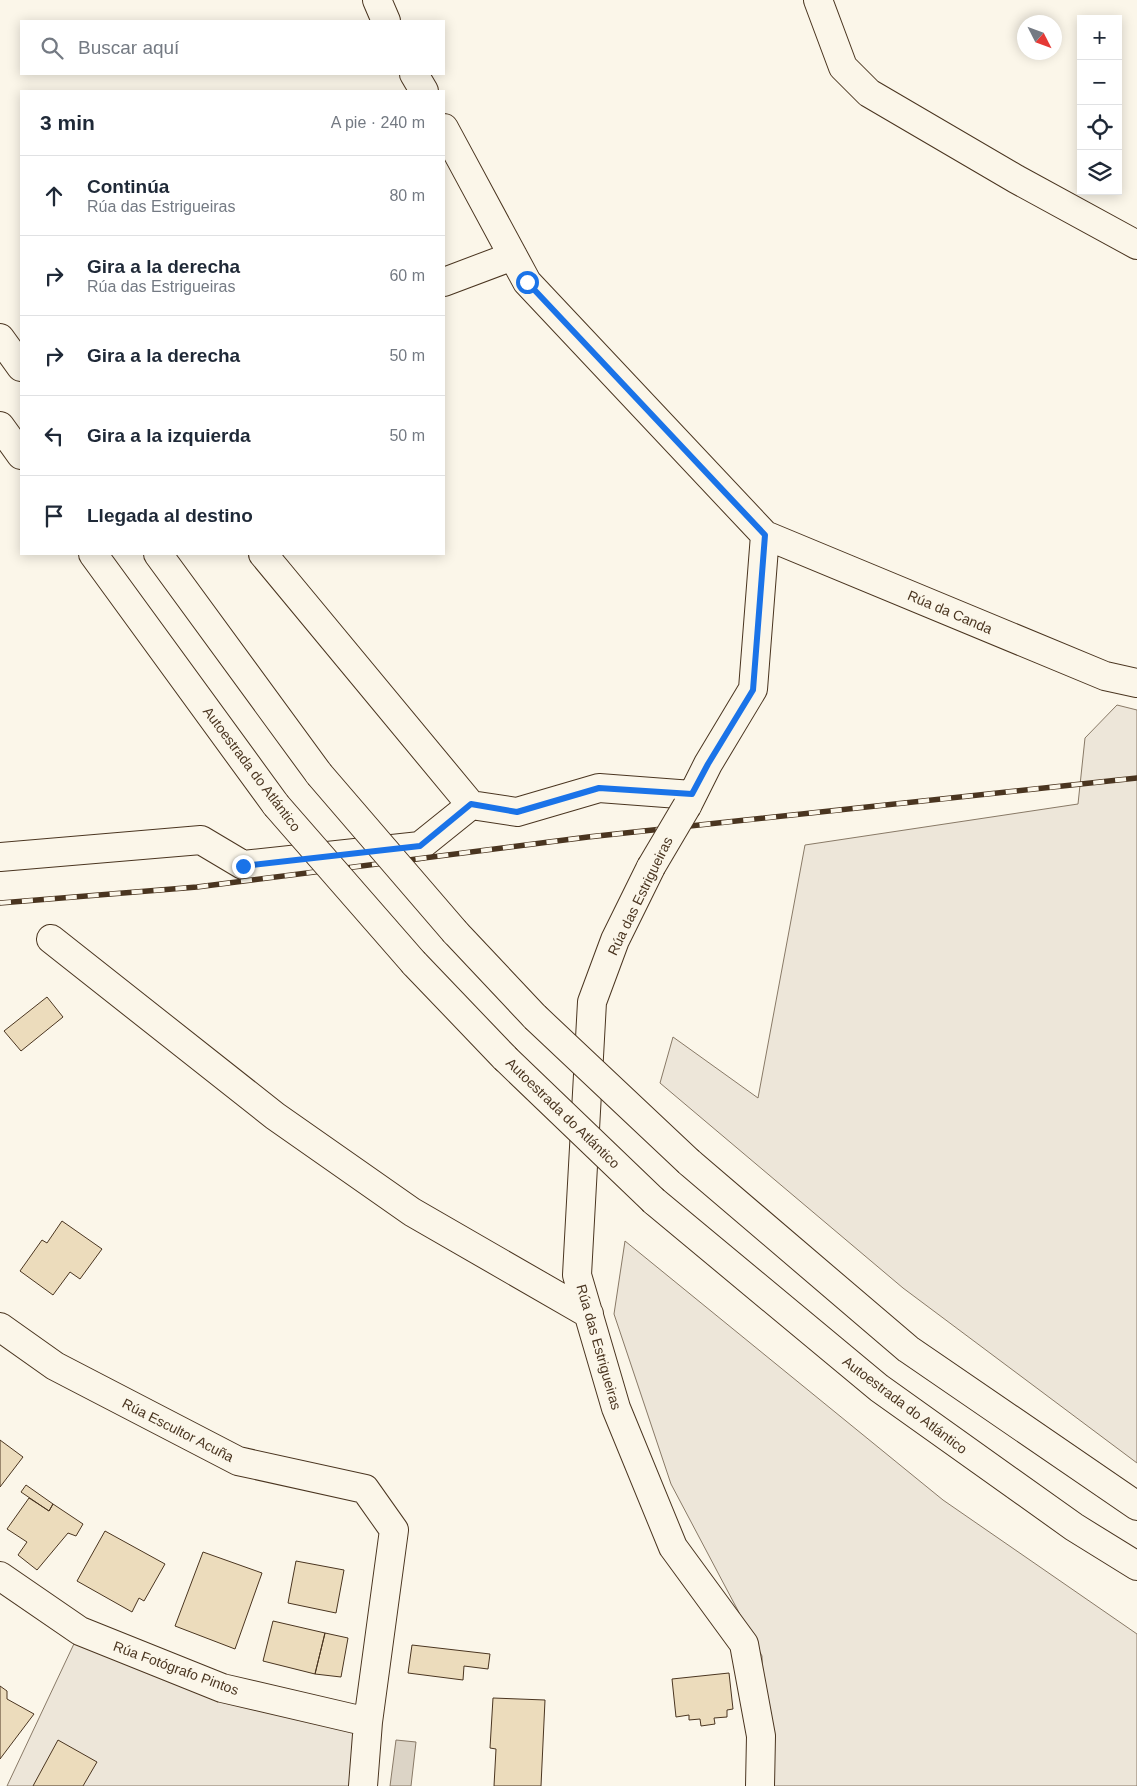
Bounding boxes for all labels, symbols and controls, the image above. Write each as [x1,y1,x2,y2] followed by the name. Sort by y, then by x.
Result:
[1017,15,1062,60] north arrow
[1077,15,1122,195] map controls
[1077,15,1122,60] button: +
[20,20,445,75] search box
[38,34,66,62] icon: search
[78,37,179,58] text: Buscar aquí
[1077,60,1122,105] button: −
[1077,105,1122,150] button: locate
[40,111,95,134] text: 3 min
[331,114,425,131] text: A pie · 240 m
[1077,150,1122,195] button: layers
[87,176,169,197] text: Continúa
[40,182,68,210] icon: ahead
[389,187,425,204] text: 80 m
[87,198,236,215] text: Rúa das Estrigueiras
[87,256,240,277] text: Gira a la derecha
[40,262,68,290] icon: right
[389,267,425,284] text: 60 m
[516,271,539,294] route start
[87,278,236,295] text: Rúa das Estrigueiras
[40,342,68,370] icon: right
[87,345,240,366] text: Gira a la derecha
[389,347,425,364] text: 50 m
[40,422,68,450] icon: left
[87,425,251,446] text: Gira a la izquierda
[389,427,425,444] text: 50 m
[40,502,68,530] icon: arrive
[87,505,253,526] text: Llegada al destino
[905,587,995,637] street label: Rúa da Canda
[200,704,304,835] street label: Autoestrada do Atlántico
[604,834,676,958] street label: Rúa das Estrigueiras
[232,855,255,878] route end
[503,1055,623,1172] street label: Autoestrada do Atlántico
[573,1282,625,1412] street label: Rúa das Estrigueiras
[840,1353,971,1457] street label: Autoestrada do Atlántico
[120,1395,237,1465] street label: Rúa Escultor Acuña
[111,1638,241,1698] street label: Rúa Fotógrafo Pintos

